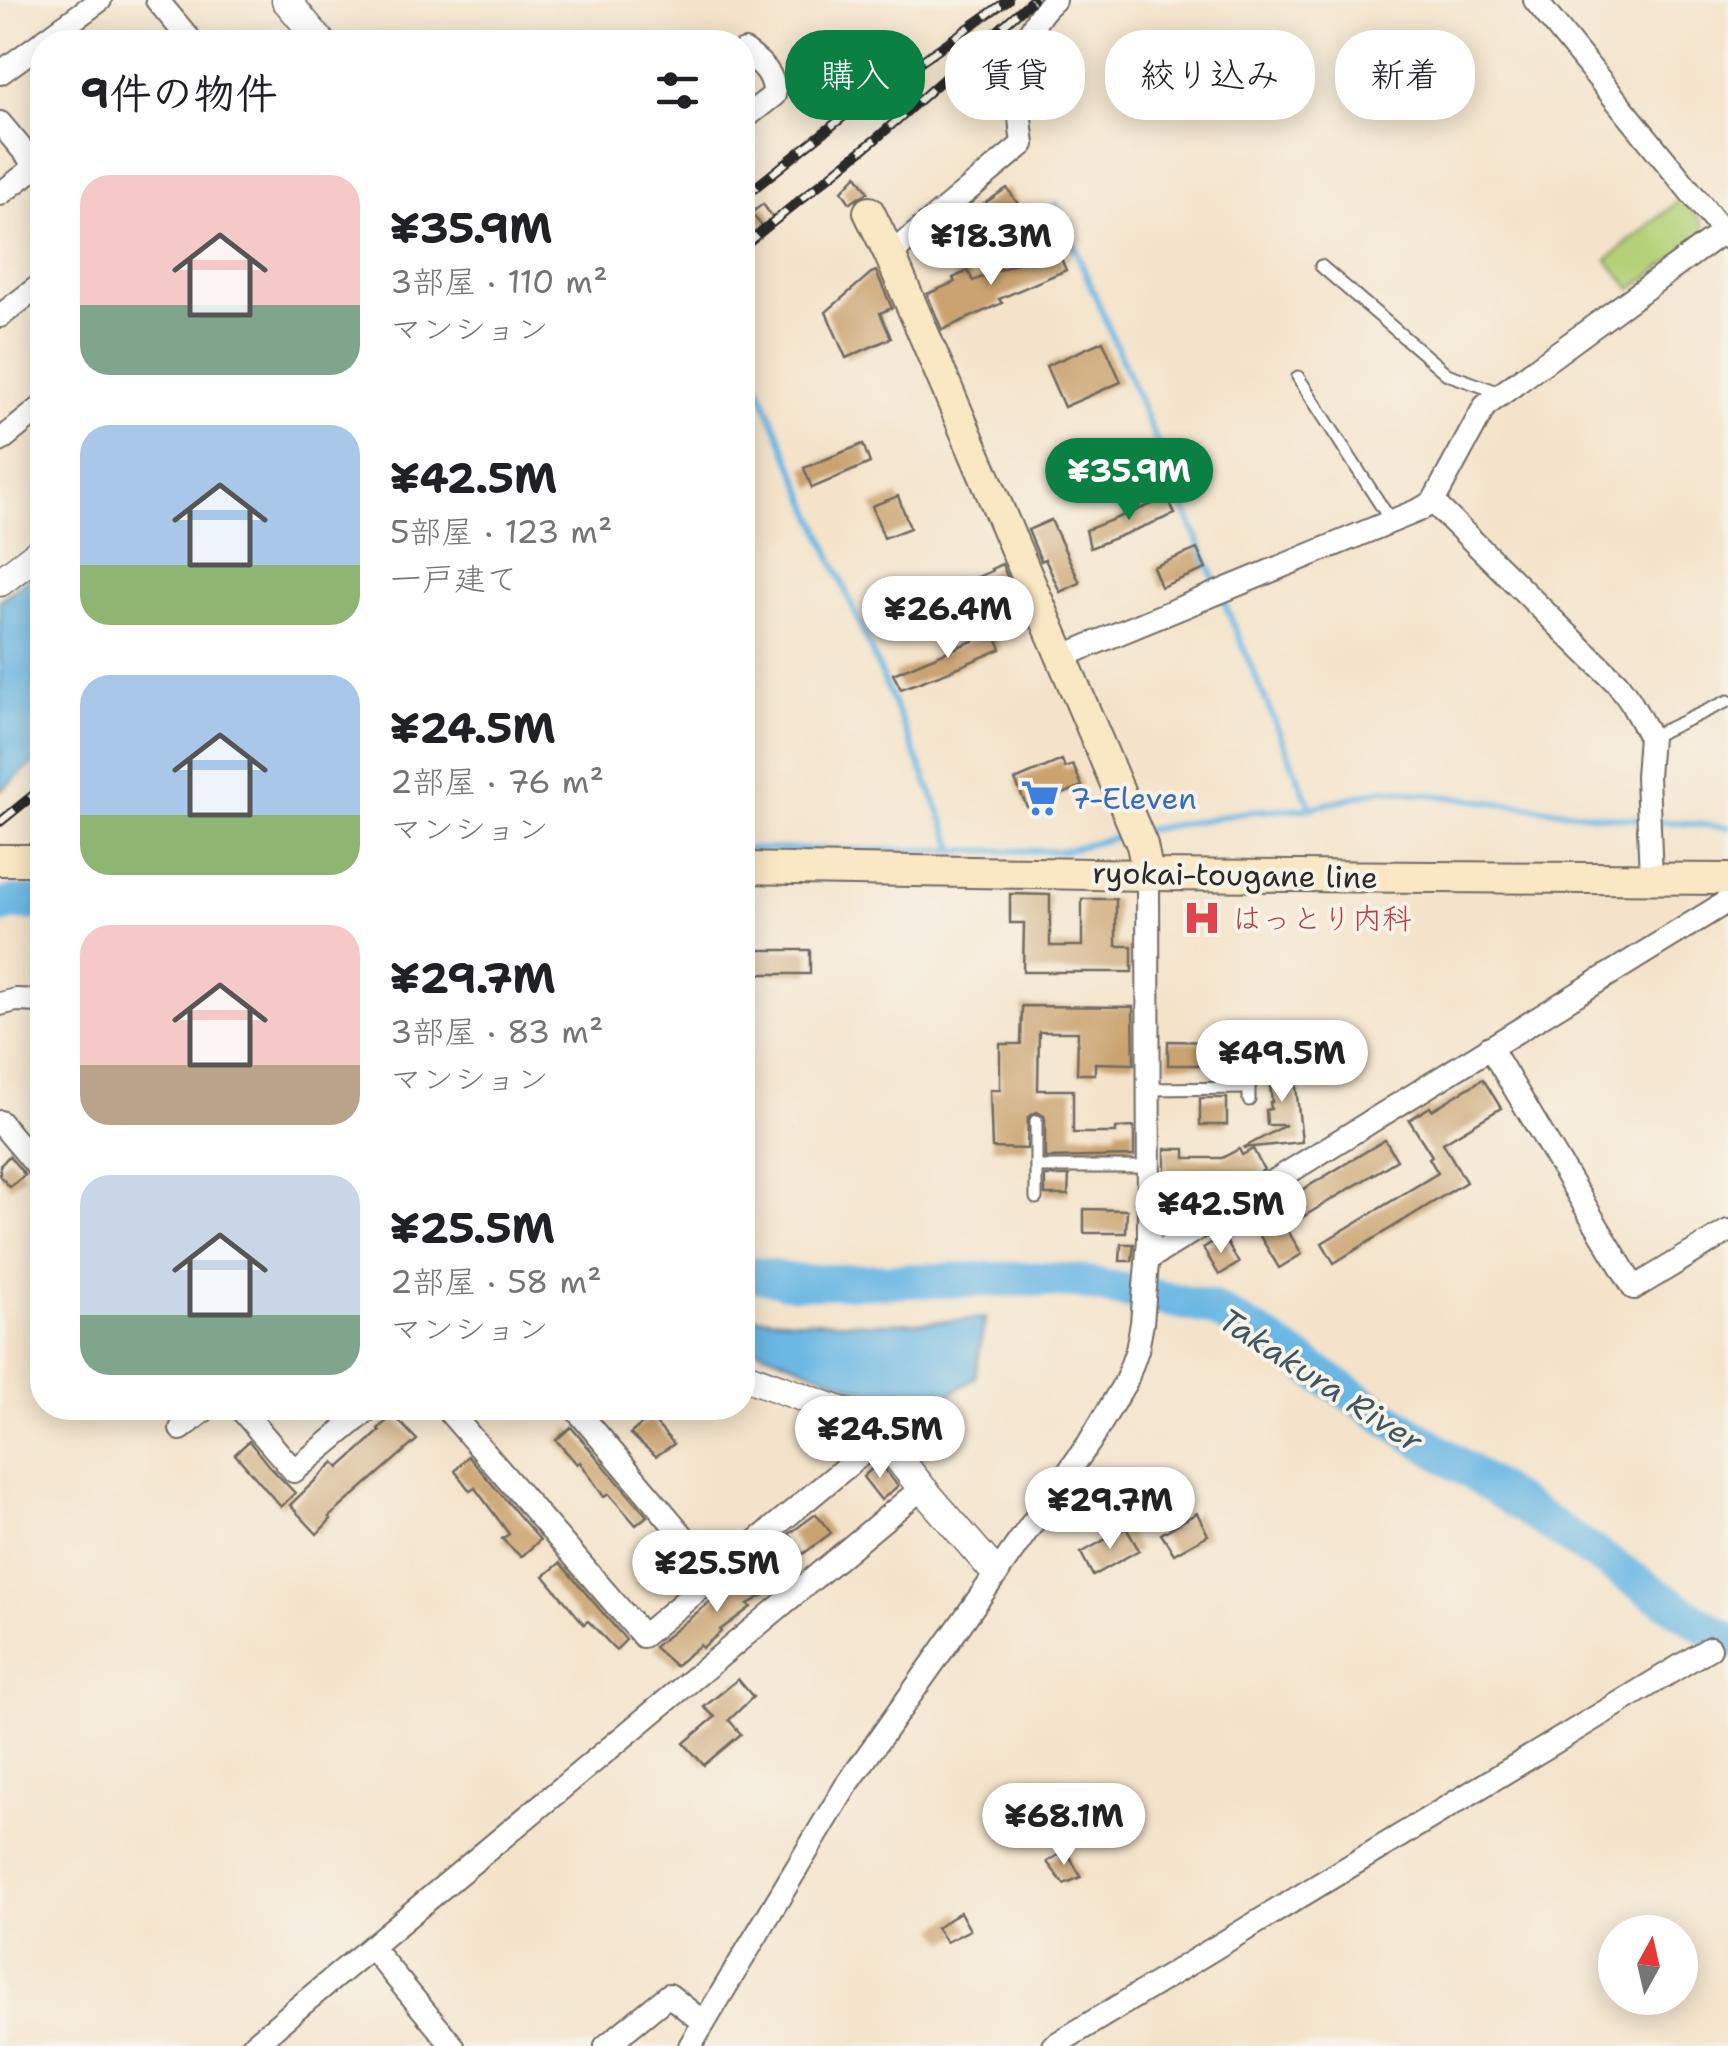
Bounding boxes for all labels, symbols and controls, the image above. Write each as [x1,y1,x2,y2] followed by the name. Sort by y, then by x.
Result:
[785,30,925,120] chip: 購入
[945,30,1085,120] chip: 賃貸
[1105,30,1315,120] chip: 絞り込み
[1335,30,1475,120] chip: 新着
[650,63,705,118] icon: filters
[80,65,277,121] text: 9件の物件
[390,200,552,256] text: ¥35.9M
[910,203,1072,288] pin: ¥18.3M
[930,214,1052,257] text: ¥18.3M
[160,215,280,335] icon: home
[390,260,608,303] text: 3部屋 · 110 m²
[390,307,549,350] text: マンション
[1048,438,1210,523] pin: ¥35.9M
[1067,449,1191,492] text: ¥35.9M
[390,450,557,506] text: ¥42.5M
[160,465,280,585] icon: home
[390,510,613,553] text: 5部屋 · 123 m²
[390,557,518,600] text: 一戸建て
[867,576,1029,661] pin: ¥26.4M
[884,587,1012,630] text: ¥26.4M
[390,700,556,756] text: ¥24.5M
[160,715,280,835] icon: home
[390,760,604,803] text: 2部屋 · 76 m²
[1019,777,1061,819] supermarket icon: 7-Eleven
[1070,778,1197,819] place label: 7-Eleven
[390,807,549,850] text: マンション
[1092,852,1378,898] street label: ryokai-tougane line
[1181,897,1223,939] hospital icon: はっとり内科
[1232,898,1412,939] place label: はっとり内科
[390,950,556,1006] text: ¥29.7M
[160,965,280,1085] icon: home
[390,1010,603,1053] text: 3部屋 · 83 m²
[1201,1020,1363,1105] pin: ¥49.5M
[1218,1031,1346,1074] text: ¥49.5M
[390,1057,549,1100] text: マンション
[1140,1171,1302,1256] pin: ¥42.5M
[1157,1182,1285,1225] text: ¥42.5M
[390,1200,555,1256] text: ¥25.5M
[160,1215,280,1335] icon: home
[390,1260,602,1303] text: 2部屋 · 58 m²
[1211,1298,1432,1463] water label: Takakura River
[390,1307,549,1350] text: マンション
[799,1396,961,1481] pin: ¥24.5M
[817,1407,943,1450] text: ¥24.5M
[1029,1467,1191,1552] pin: ¥29.7M
[1047,1478,1173,1521] text: ¥29.7M
[636,1530,798,1615] pin: ¥25.5M
[654,1541,780,1584] text: ¥25.5M
[983,1783,1145,1868] pin: ¥68.1M
[1004,1794,1124,1837] text: ¥68.1M
[1598,1915,1698,2015] north arrow
[1598,1915,1698,2015] map controls

